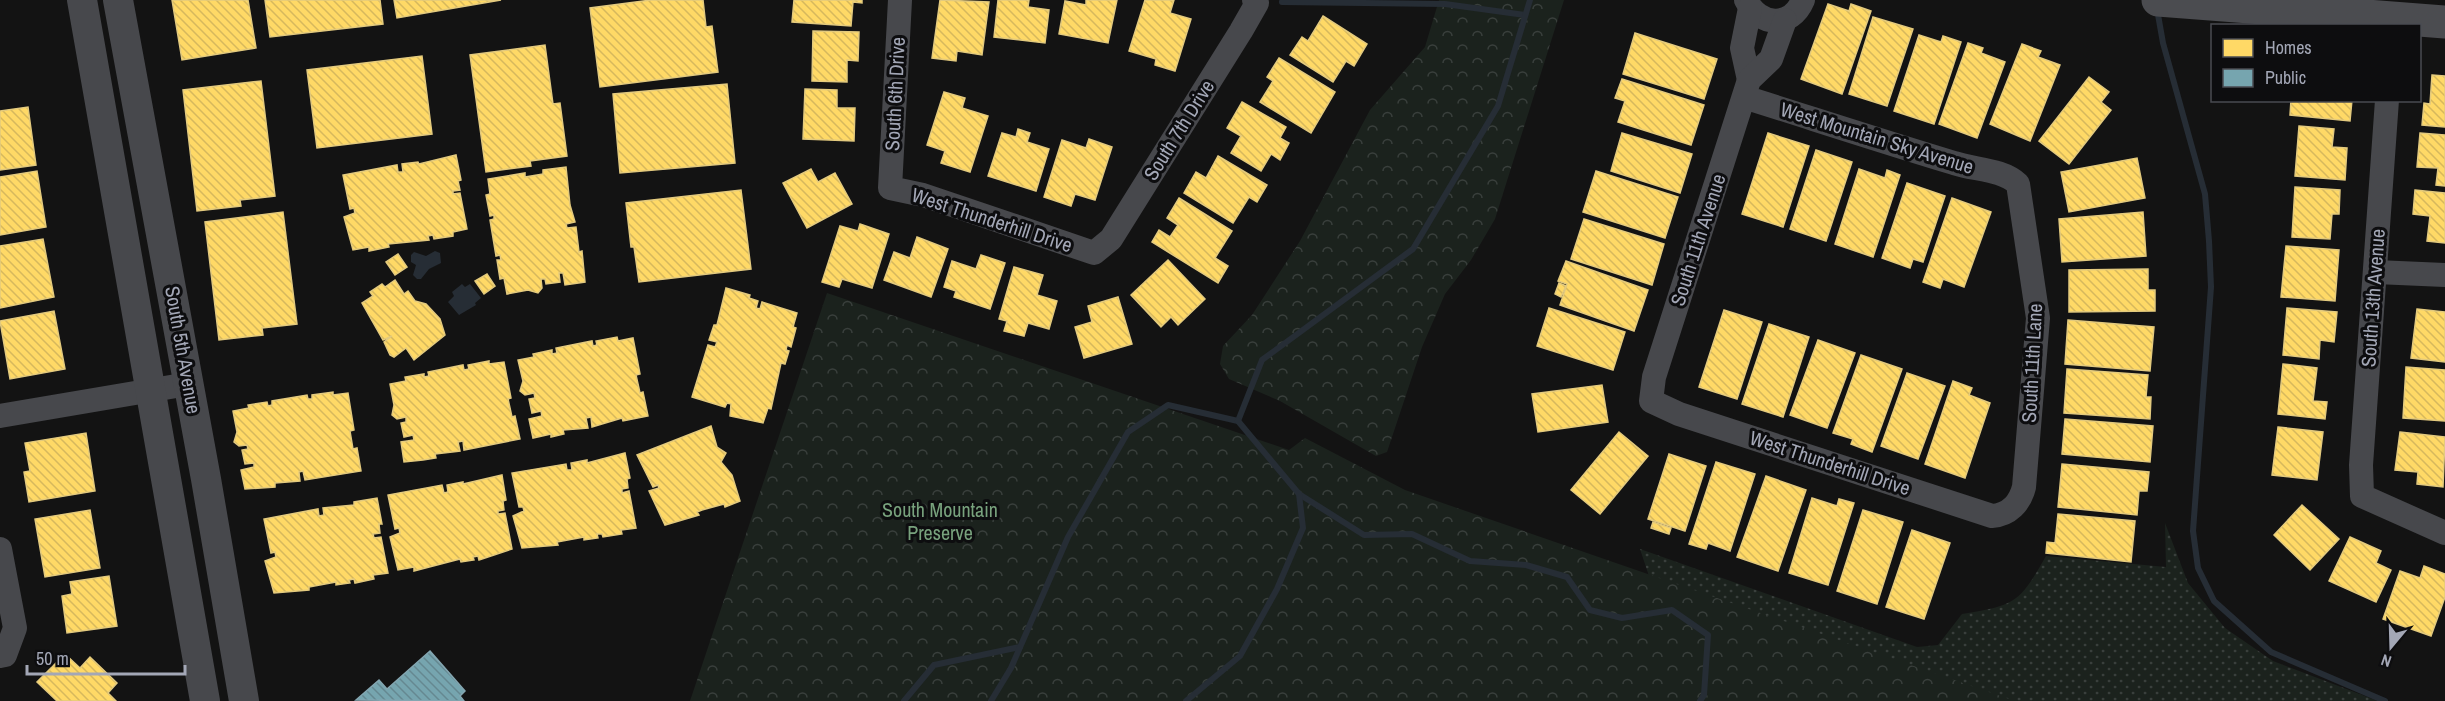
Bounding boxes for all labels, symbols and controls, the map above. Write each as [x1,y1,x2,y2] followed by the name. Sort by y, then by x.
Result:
[2211,24,2421,102] legend
[2265,35,2312,60] text: Homes
[878,36,911,152] street label: South 6th Drive
[2265,65,2306,90] text: Public
[1137,74,1220,185] street label: South 7th Drive
[1777,95,1977,180] street label: West Mountain Sky Avenue
[1663,170,1732,309] street label: South 11th Avenue
[909,181,1076,258] street label: West Thunderhill Drive
[2354,228,2391,368] street label: South 13th Avenue
[159,284,208,416] street label: South 5th Avenue
[2015,303,2048,423] street label: South 11th Lane
[1747,424,1914,501] street label: West Thunderhill Drive
[882,496,998,546] park label: South Mountain Preserve
[2361,617,2421,677] north arrow
[27,638,184,676] scale bar
[36,646,69,671] text: 50 m
[2378,649,2394,673] text: N

